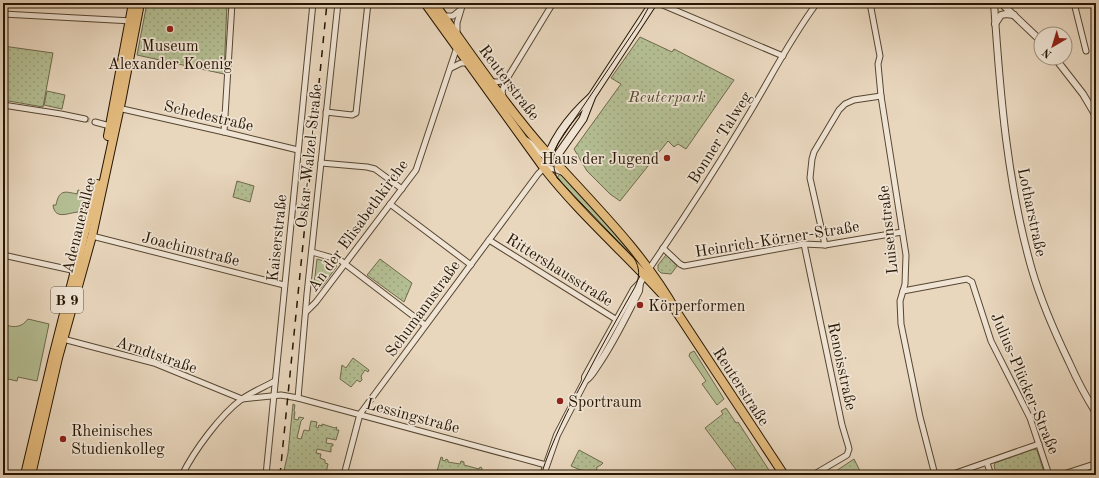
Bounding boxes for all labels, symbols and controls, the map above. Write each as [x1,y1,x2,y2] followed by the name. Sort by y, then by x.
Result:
[165,24,175,34] marker: Museum Alexander Koenig
[1033,26,1073,66] north arrow
[108,39,233,73] place label: Museum Alexander Koenig
[475,43,542,124] street label: Reuterstraße
[1041,45,1054,60] text: N
[294,83,326,229] street label: Oskar-Walzel-Straße
[686,89,756,187] street label: Bonner Talweg
[627,90,706,106] park label: Reuterpark
[162,99,255,135] street label: Schedestraße
[542,152,659,168] place label: Haus der Jugend
[662,153,672,163] marker: Haus der Jugend
[305,157,412,295] street label: An der Elisabethkirche
[1014,167,1048,258] street label: Lotharstraße
[60,176,100,275] street label: Adenauerallee
[876,185,902,275] street label: Luisenstraße
[265,194,291,283] street label: Kaiserstraße
[694,219,861,261] street label: Heinrich-Körner-Straße
[140,230,241,270] street label: Joachimstraße
[503,231,615,310] street label: Rittershausstraße
[383,258,464,360] street label: Schumannstraße
[51,287,83,313] road number: B 9
[648,299,746,315] place label: Körperformen
[635,300,645,310] marker: Körperformen
[987,311,1061,457] street label: Julius-Plücker-Straße
[824,321,858,412] street label: Renoisstraße
[114,335,199,377] street label: Arndtstraße
[709,345,771,429] street label: Reuterstraße
[568,395,642,411] place label: Sportraum
[555,396,565,406] marker: Sportraum
[364,397,461,437] street label: Lessingstraße
[71,424,165,458] place label: Rheinisches Studienkolleg
[58,434,68,444] marker: Rheinisches Studienkolleg

